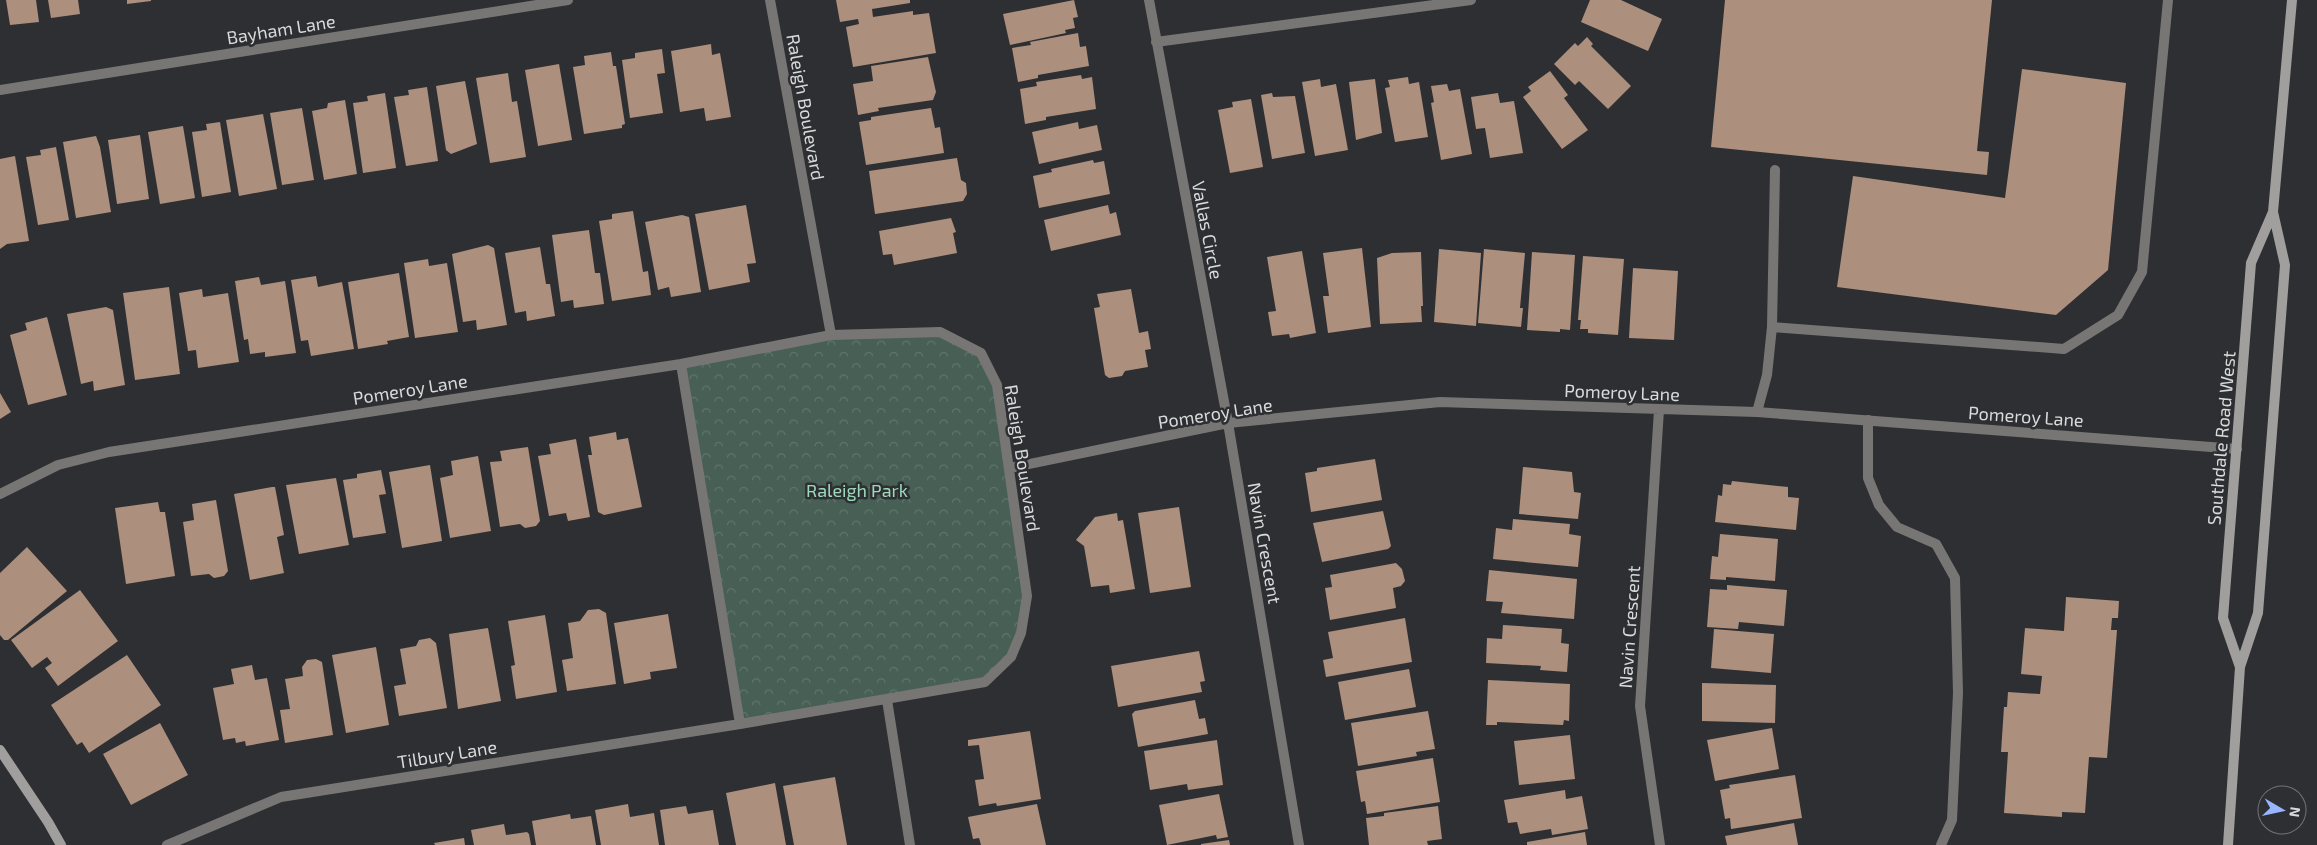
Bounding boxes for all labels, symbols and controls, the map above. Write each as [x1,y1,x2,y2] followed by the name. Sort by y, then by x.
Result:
[225,10,337,48] street label: Bayham Lane
[782,32,830,182] street label: Raleigh Boulevard
[1188,179,1228,281] street label: Vallas Circle
[2202,350,2240,526] street label: Southdale Road West
[351,369,469,409] street label: Pomeroy Lane
[1564,379,1680,405] street label: Pomeroy Lane
[1001,383,1045,533] street label: Raleigh Boulevard
[1156,393,1274,433] street label: Pomeroy Lane
[1968,401,2084,431] street label: Pomeroy Lane
[806,479,908,501] park label: Raleigh Park
[1244,481,1287,605] street label: Navin Crescent
[1614,565,1644,689] street label: Navin Crescent
[396,735,498,773] street label: Tilbury Lane
[2257,785,2307,835] north arrow
[2286,806,2305,818] text: N

